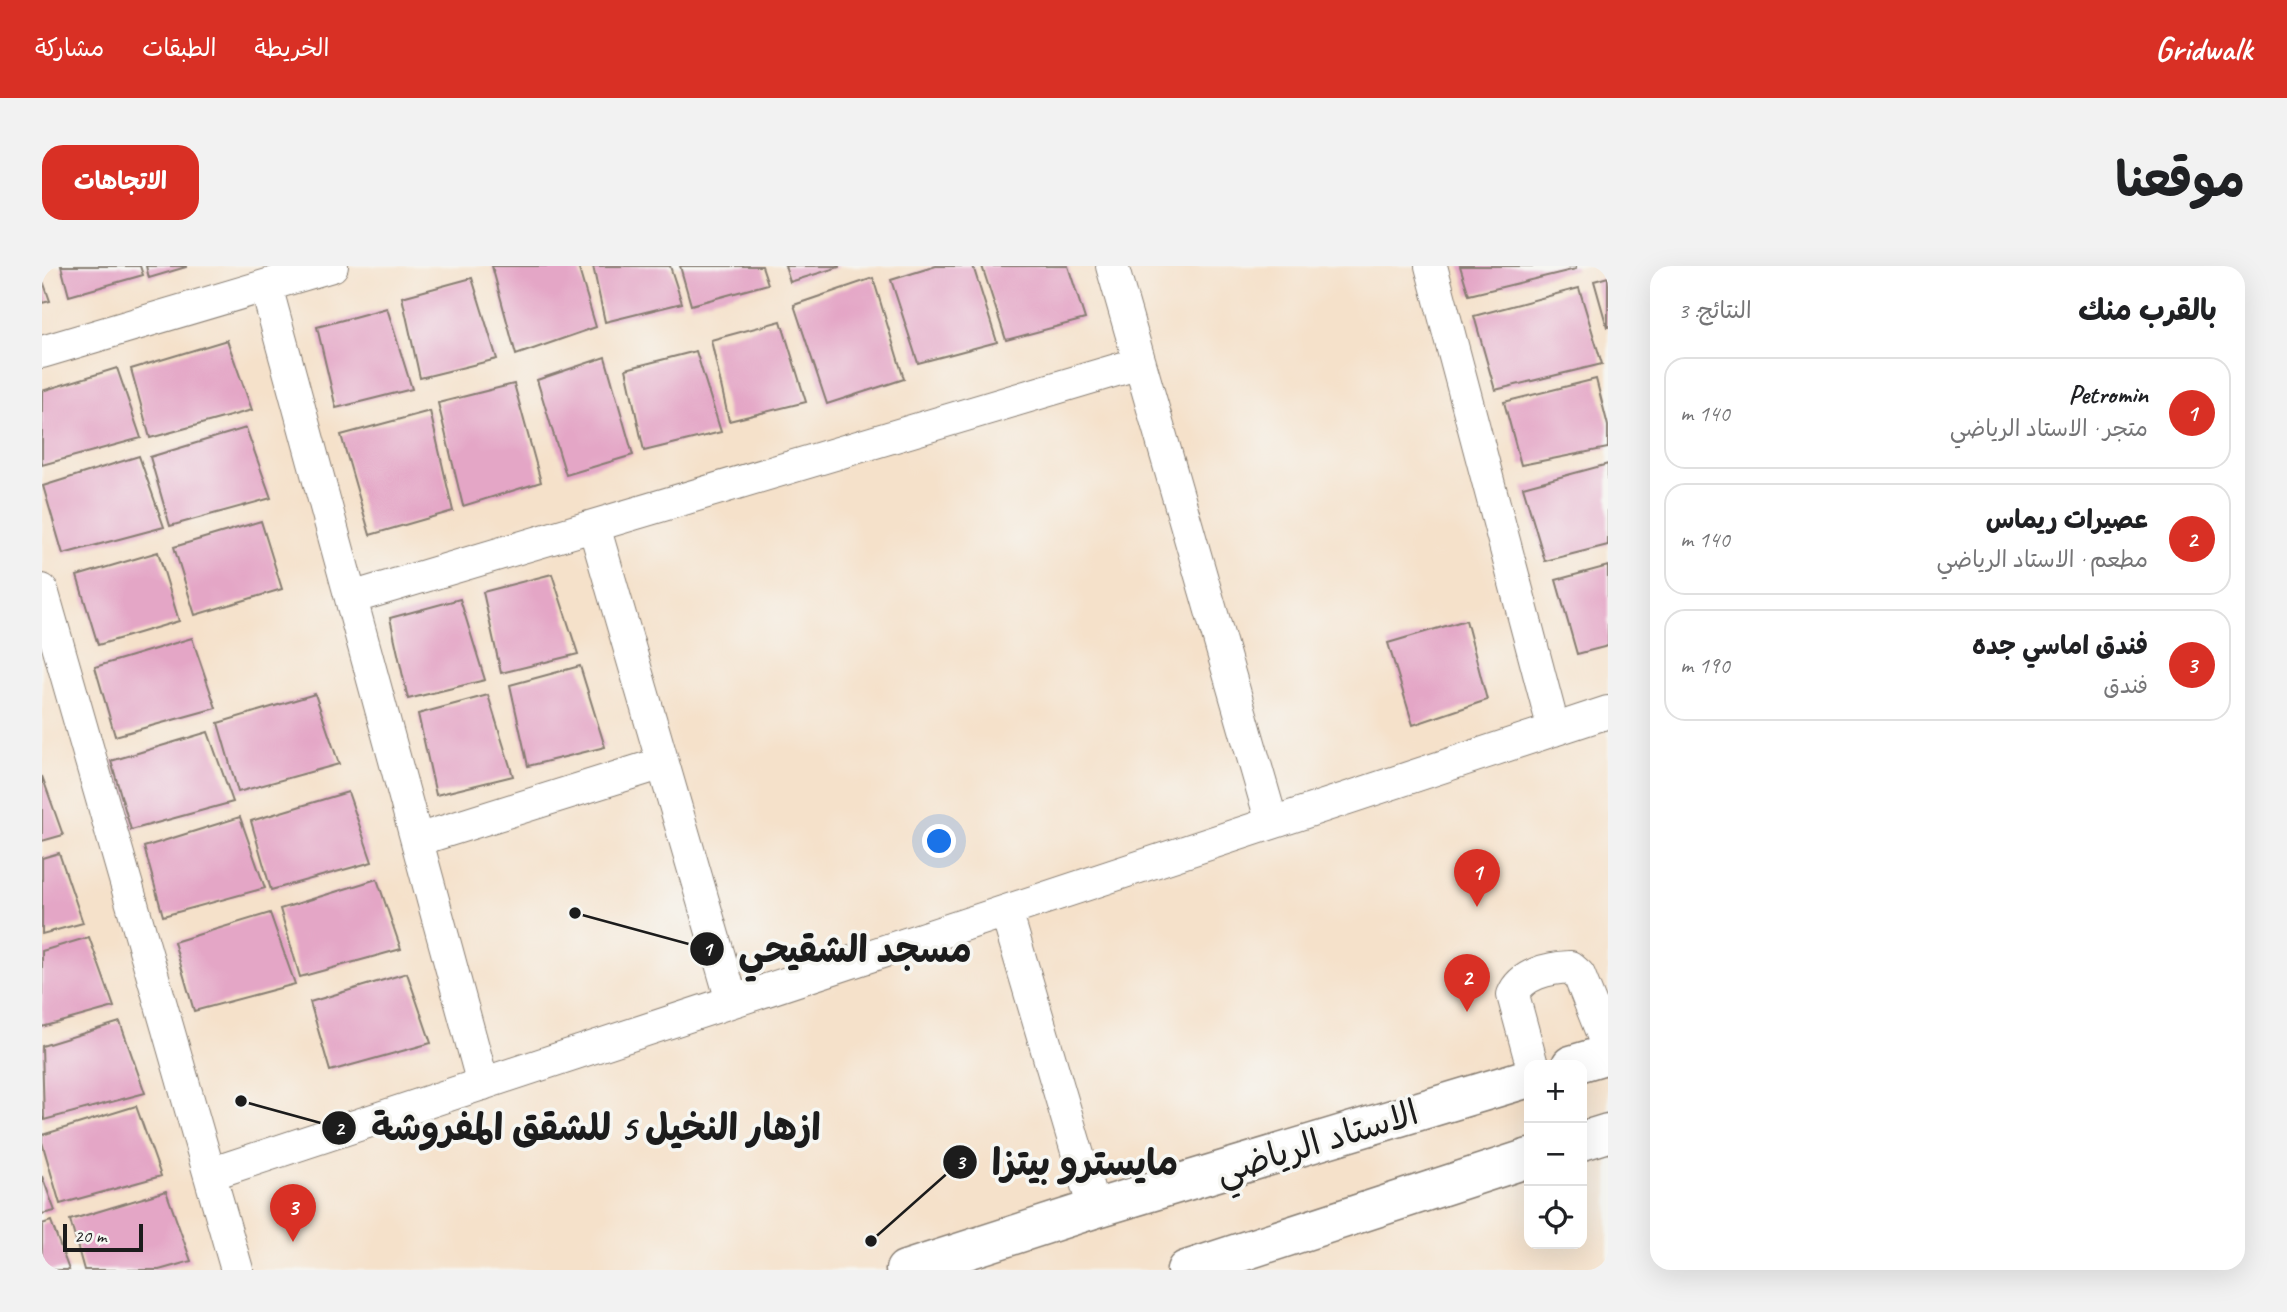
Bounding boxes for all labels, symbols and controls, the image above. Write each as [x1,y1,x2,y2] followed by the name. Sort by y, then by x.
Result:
[2155,28,2252,70] text: Gridwalk
[35,33,104,63] text: مشاركة
[142,33,217,63] text: الطبقات
[255,33,329,63] text: الخريطة
[42,145,199,220] button: الاتجاهات
[2115,149,2245,211] text: موقعنا
[2078,291,2217,329] text: بالقرب منك
[1678,296,1752,325] text: النتائج: 3
[2068,378,2148,411] text: Petromin
[1680,399,1730,428] text: 140 m
[2187,399,2197,428] text: 1
[1950,414,2148,443] text: متجر · الاستاد الرياضي
[1986,503,2148,536] text: عصيرات ريماس
[1680,525,1730,554] text: 140 m
[2187,525,2197,554] text: 2
[1937,545,2148,574] text: مطعم · الاستاد الرياضي
[1972,629,2148,662] text: فندق اماسي جده
[1680,651,1730,680] text: 190 m
[2187,651,2197,680] text: 3
[2103,671,2148,700] text: فندق
[922,824,956,858] your location
[1454,849,1500,907] pin: 1
[690,920,986,978] callout: مسجد الشقيحي
[738,926,972,982] text: مسجد الشقيحي
[702,936,714,962] text: 1
[1444,954,1490,1012] pin: 2
[1524,1060,1587,1249] map controls
[1524,1060,1587,1123] button: +
[1210,1090,1426,1202] street label: الاستاد الرياضي
[322,1099,834,1157] callout: ازهار النخيل 5 للشقق المفروشة
[371,1104,821,1151] text: ازهار النخيل 5 للشقق المفروشة
[334,1115,346,1141] text: 2
[1524,1123,1587,1186] button: −
[943,1133,1192,1191] callout: مايسترو بيتزا
[992,1139,1178,1186] text: مايسترو بيتزا
[955,1149,967,1175] text: 3
[270,1184,316,1242] pin: 3
[1524,1186,1587,1249] button: locate
[63,1221,144,1253] scale bar
[74,1224,106,1248] text: 20 m

